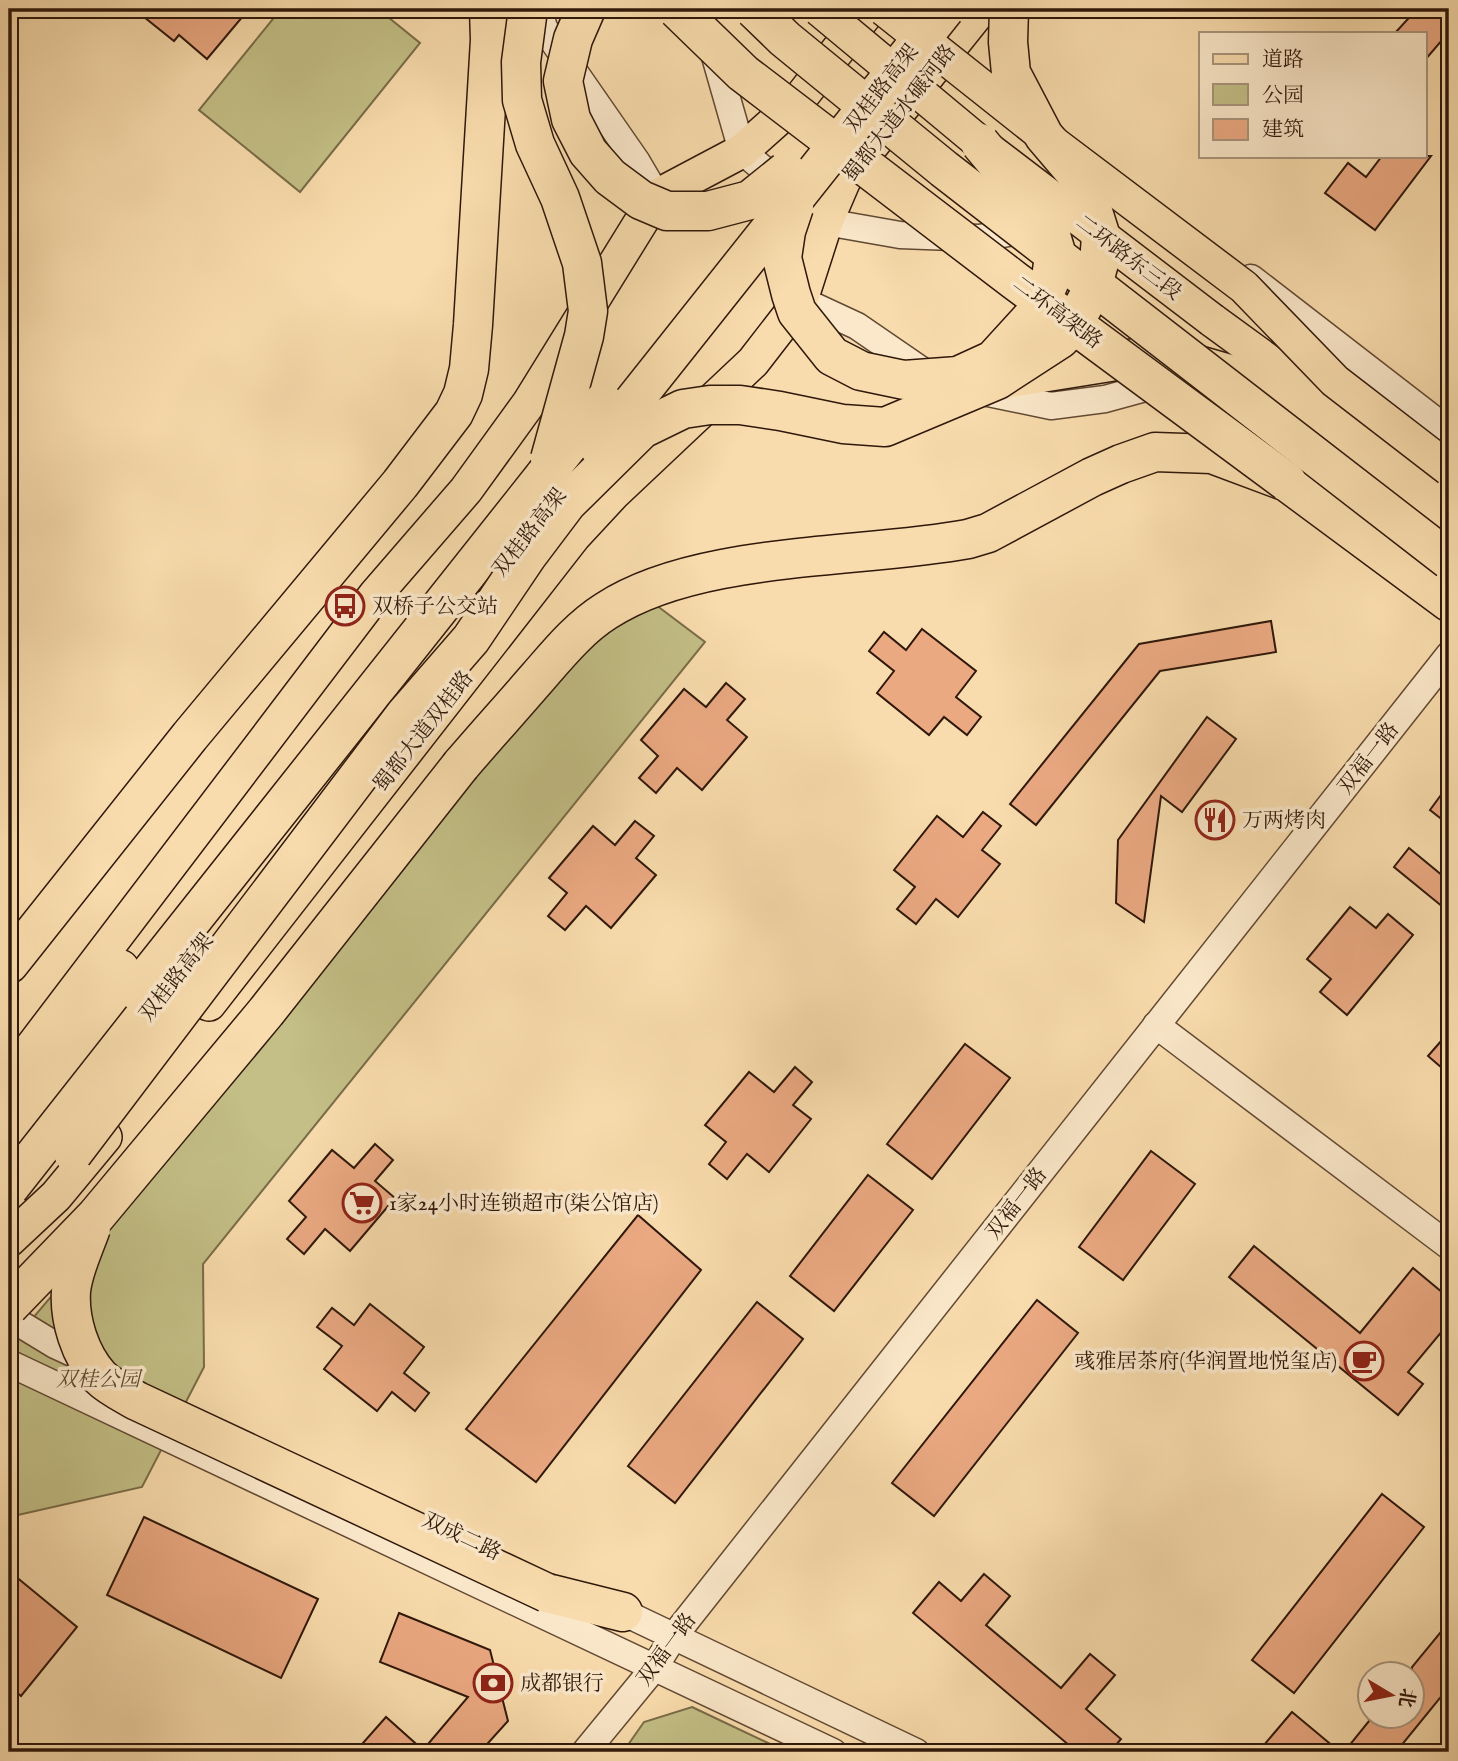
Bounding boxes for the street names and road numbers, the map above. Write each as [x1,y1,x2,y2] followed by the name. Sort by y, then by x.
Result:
[838,39,963,188] street label: 蜀都大道水碾河路
[839,39,925,139] street label: 双桂路高架
[1070,210,1187,307] street label: 二环路东三段
[1007,271,1107,356] street label: 二环高架路
[487,483,573,583] street label: 双桂路高架
[368,666,480,798] street label: 蜀都大道双桂路
[1333,718,1406,800] street label: 双福一路
[134,928,220,1028] street label: 双桂路高架
[981,1163,1054,1245] street label: 双福一路
[418,1507,505,1567] street label: 双成二路
[632,1608,703,1692] street label: 双福一路

